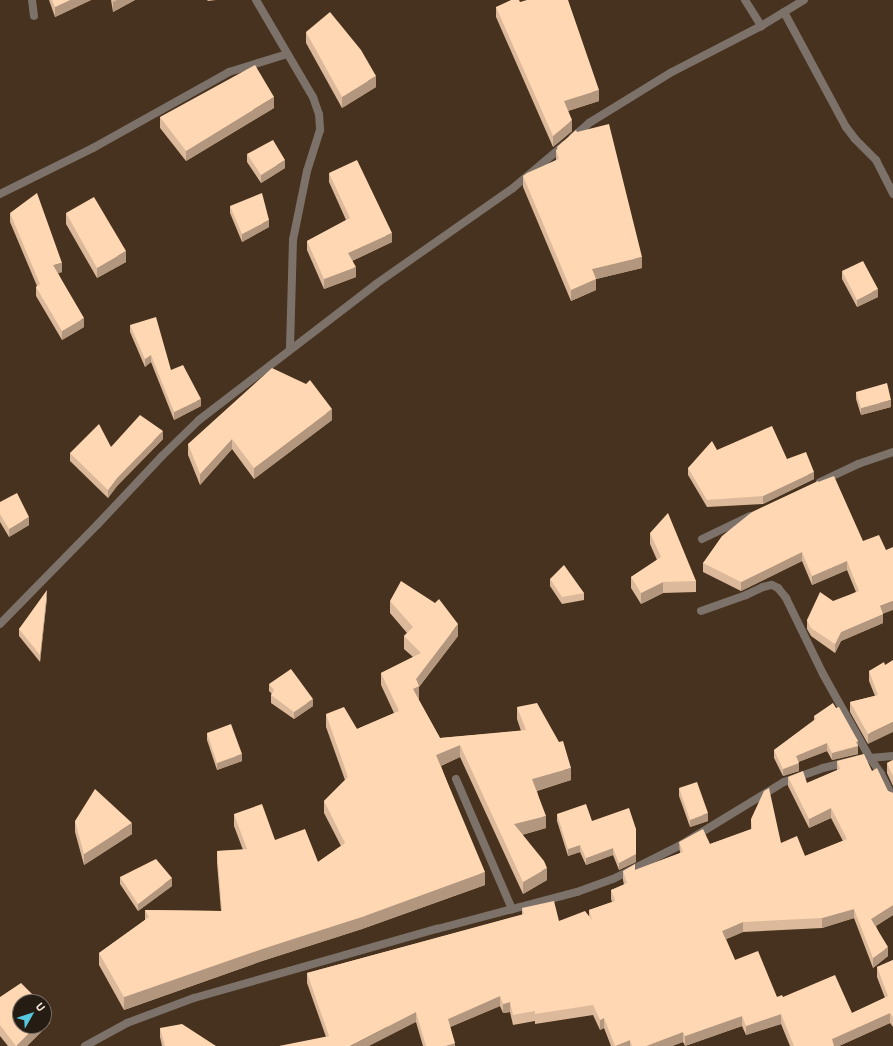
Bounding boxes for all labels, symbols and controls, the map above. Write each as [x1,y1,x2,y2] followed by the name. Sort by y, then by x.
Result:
[12,994,52,1034] north arrow
[33,1000,48,1014] text: U

